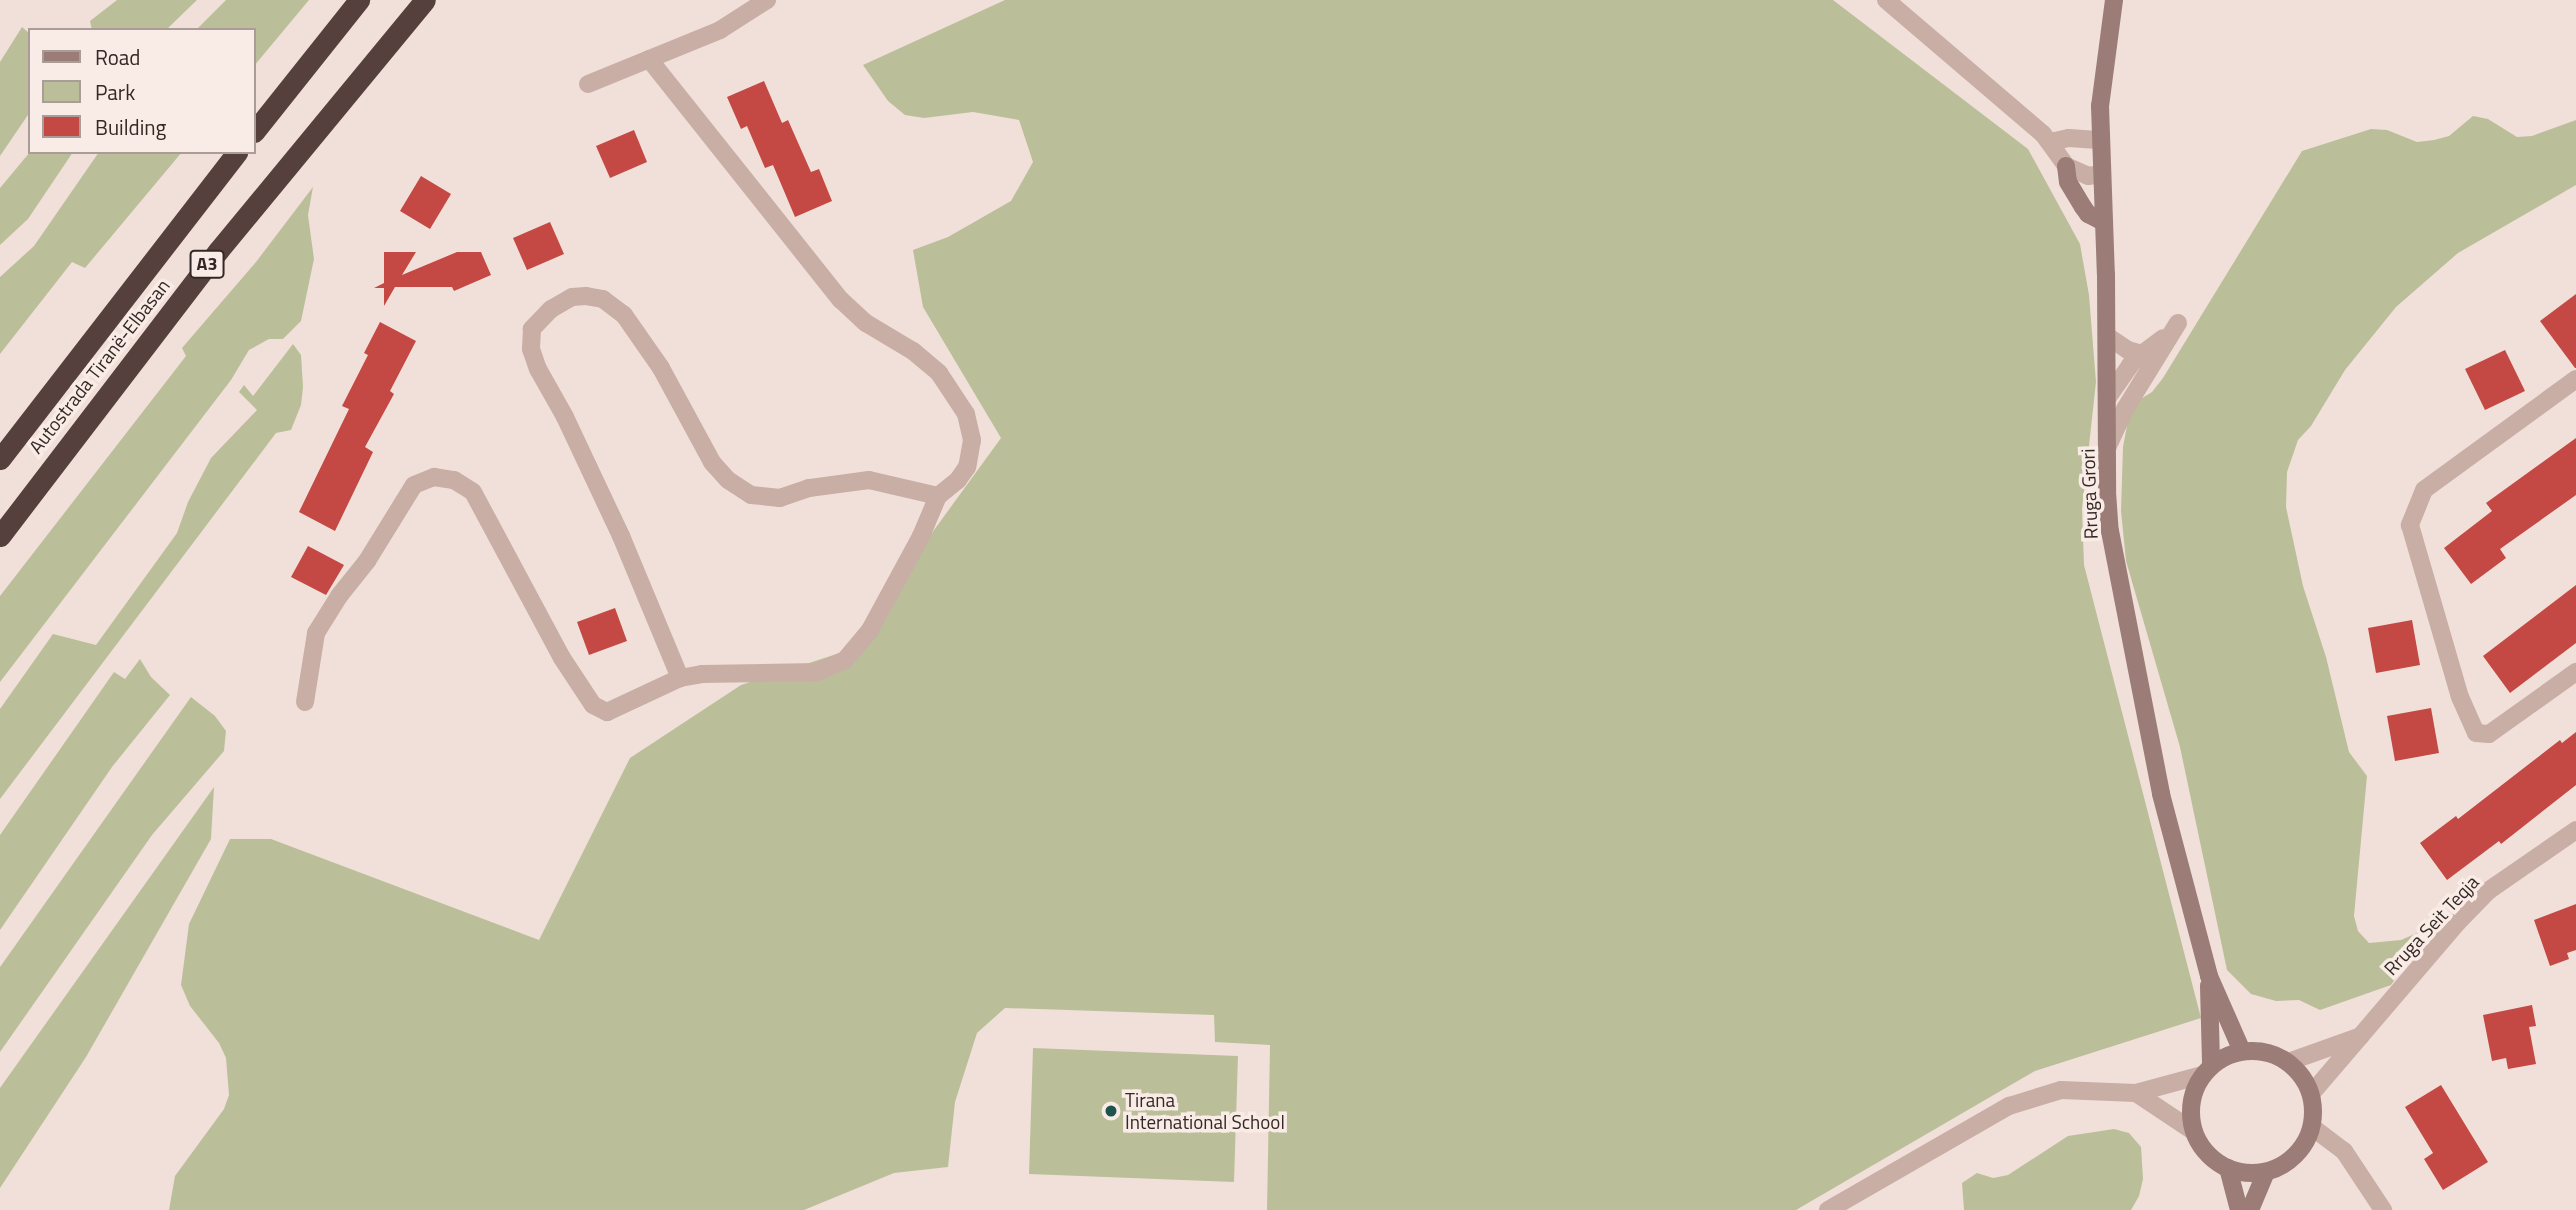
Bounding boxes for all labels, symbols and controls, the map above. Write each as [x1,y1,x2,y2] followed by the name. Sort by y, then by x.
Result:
[28,28,256,154] legend
[95,41,140,73] text: Road
[95,76,135,108] text: Park
[95,111,166,143] text: Building
[190,250,224,278] road number: A3
[24,274,174,458] street label: Autostrada Tiranë-Elbasan
[2076,448,2102,540] street label: Rruga Grori
[2379,870,2483,980] street label: Rruga Seit Teqja
[1125,1089,1285,1133] place label: Tirana International School
[1103,1103,1119,1119] marker: Tirana International School

